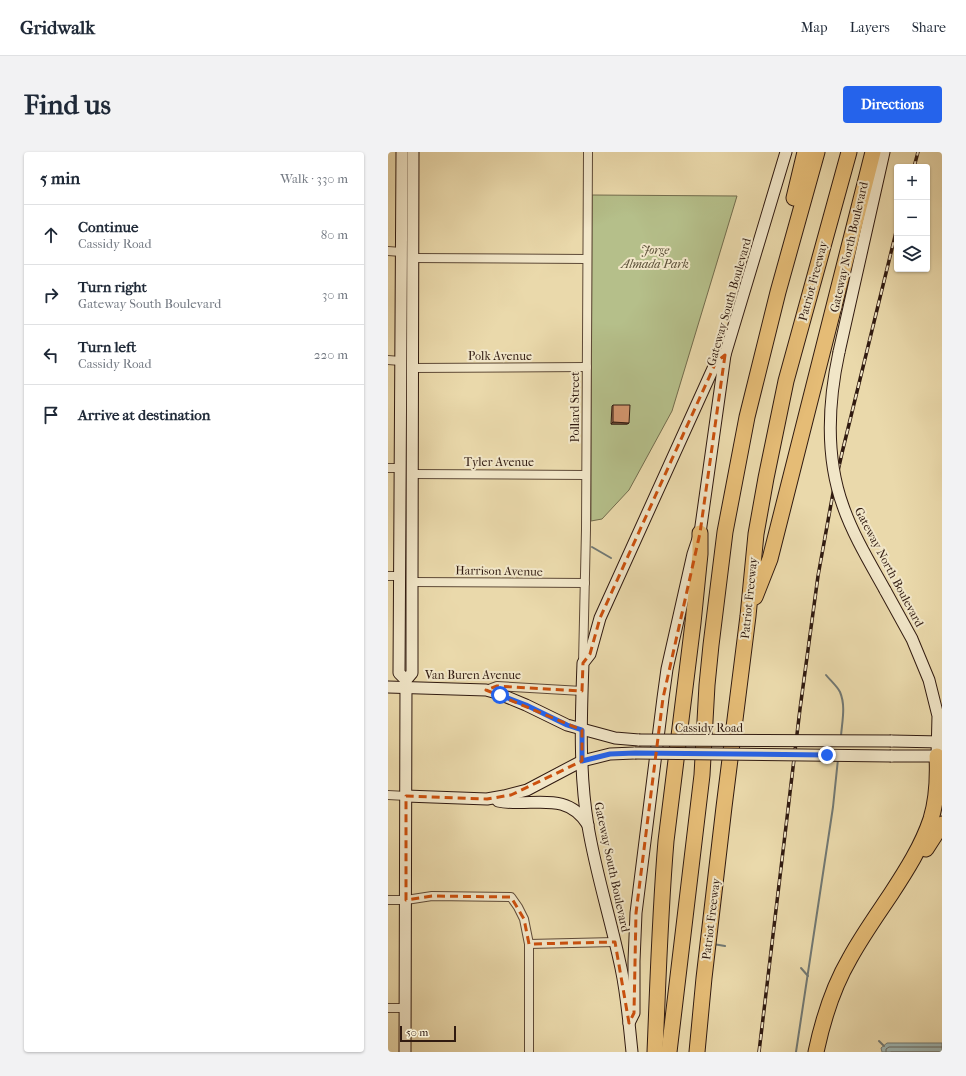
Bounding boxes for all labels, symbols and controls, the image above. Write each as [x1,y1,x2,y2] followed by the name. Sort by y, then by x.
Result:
[20,17,95,39] text: Gridwalk
[801,19,828,36] text: Map
[850,19,890,36] text: Layers
[912,19,946,36] text: Share
[843,86,942,123] button: Directions
[24,88,111,121] text: Find us
[894,164,930,272] map controls
[894,164,930,200] button: +
[40,168,80,188] text: 5 min
[280,171,348,186] text: Walk · 330 m
[827,180,871,314] street label: Gateway North Boulevard
[894,200,930,236] button: −
[78,218,138,236] text: Continue
[40,224,62,246] icon: ahead
[321,227,348,242] text: 80 m
[78,236,152,251] text: Cassidy Road
[704,236,754,368] street label: Gateway South Boulevard
[894,236,930,272] button: layers
[796,239,831,322] street label: Patriot Freeway
[619,243,689,271] park label: Jorge Almada Park
[78,278,147,296] text: Turn right
[40,284,62,306] icon: right
[322,287,348,302] text: 30 m
[78,296,221,311] text: Gateway South Boulevard
[78,338,136,356] text: Turn left
[40,344,62,366] icon: left
[314,347,348,362] text: 220 m
[468,349,532,363] street label: Polk Avenue
[78,356,152,371] text: Cassidy Road
[568,371,582,442] street label: Pollard Street
[40,404,62,426] icon: arrive
[78,406,210,424] text: Arrive at destination
[464,455,534,469] street label: Tyler Avenue
[851,505,927,630] street label: Gateway North Boulevard
[738,556,760,640] street label: Patriot Freeway
[455,563,543,579] street label: Harrison Avenue
[424,668,521,682] street label: Van Buren Avenue
[491,686,509,704] route start
[675,721,743,735] street label: Cassidy Road
[818,746,836,764] route end
[591,801,633,934] street label: Gateway South Boulevard
[699,877,723,961] street label: Patriot Freeway
[400,1024,456,1043] scale bar
[406,1026,428,1039] text: 50 m

